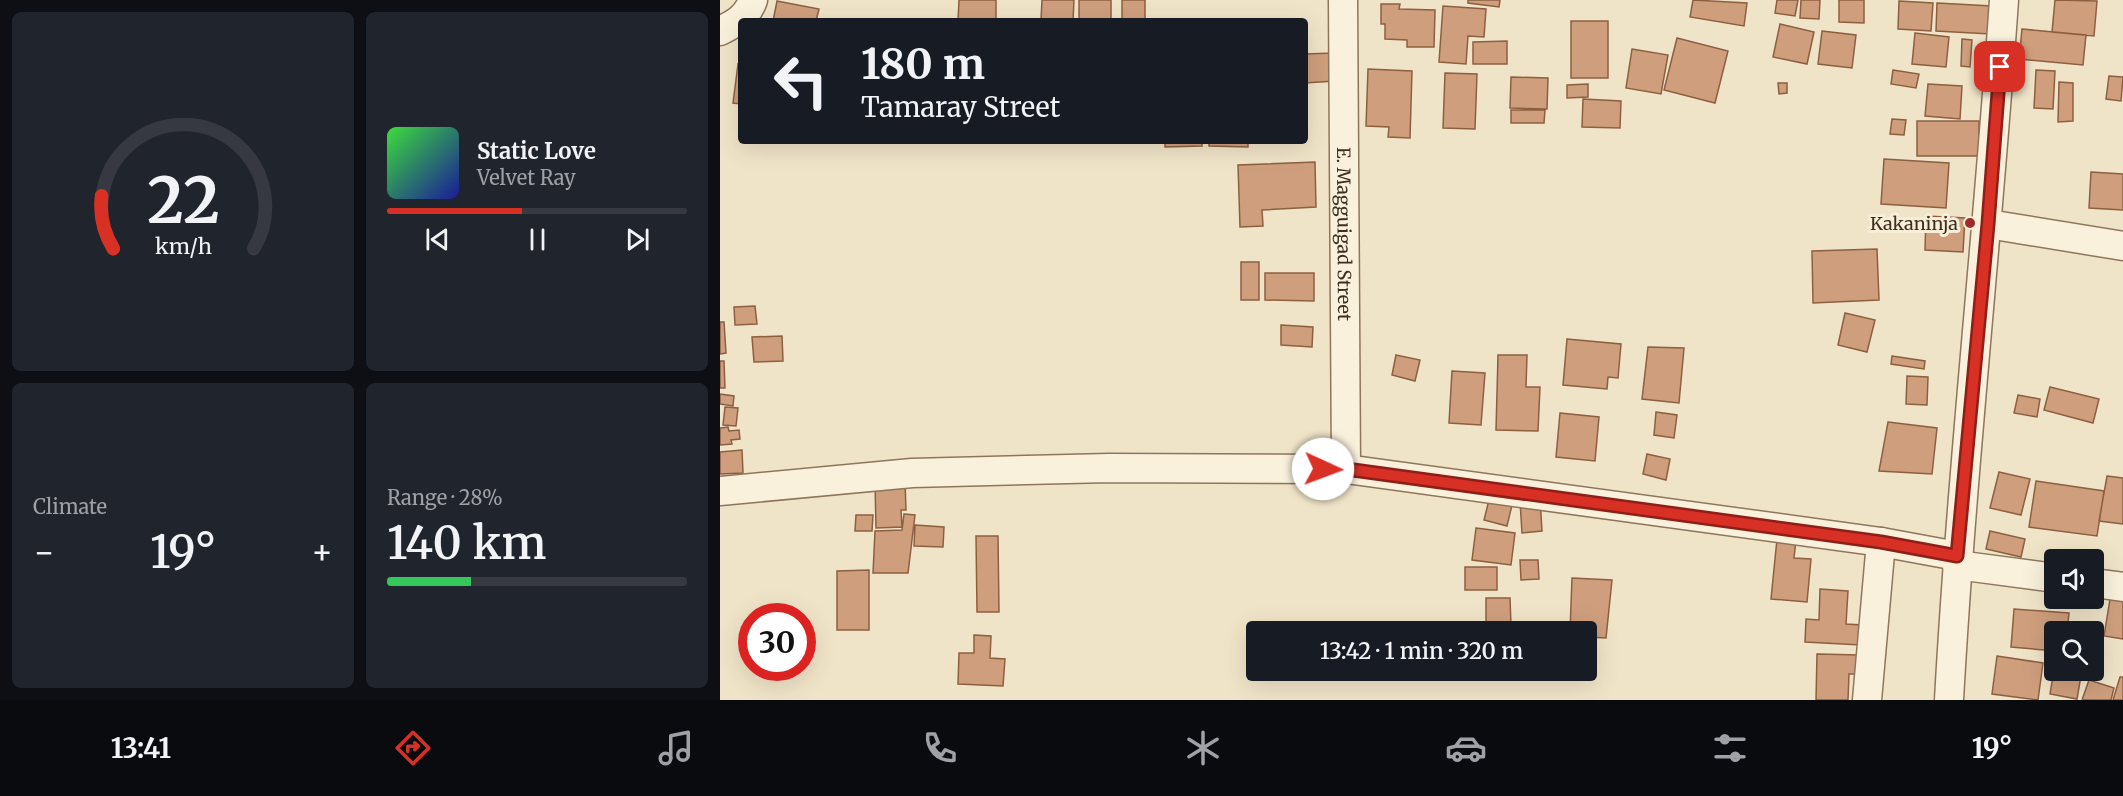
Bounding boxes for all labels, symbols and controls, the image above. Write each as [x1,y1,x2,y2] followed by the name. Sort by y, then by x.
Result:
[861,38,985,90] text: 180 m
[1974,41,2025,92] pin
[762,42,840,120] icon: left
[1983,50,2016,83] icon: arrive
[861,90,1060,124] text: Tamaray Street
[477,137,596,165] text: Static Love
[1332,147,1357,321] street label: E. Magguigad Street
[147,162,219,240] text: 22
[477,165,576,190] text: Velvet Ray
[1870,212,1958,235] place label: Kakaninja
[1963,216,1977,230] marker: Kakaninja
[421,223,454,256] icon: previous
[521,223,554,256] icon: pause
[621,223,654,256] icon: next
[155,233,211,260] text: km/h
[1291,437,1355,501] position arrow
[387,485,503,510] text: Range · 28%
[33,494,107,519] text: Climate
[387,515,546,571] text: 140 km
[150,524,216,580] text: 19°
[33,532,55,573] text: −
[311,532,333,573] text: +
[2044,549,2104,681] map controls
[2044,549,2104,609] button: sound
[738,603,816,681] speed limit sign: 30
[2044,621,2104,681] button: search
[1320,637,1523,665] text: 13:42 · 1 min · 320 m
[392,727,434,769] icon: directions
[655,727,697,769] icon: music
[919,727,961,769] icon: phone
[1182,727,1224,769] icon: climate
[1445,727,1487,769] icon: car
[1709,727,1751,769] icon: filters
[111,731,171,765] text: 13:41
[1972,731,2012,765] text: 19°

